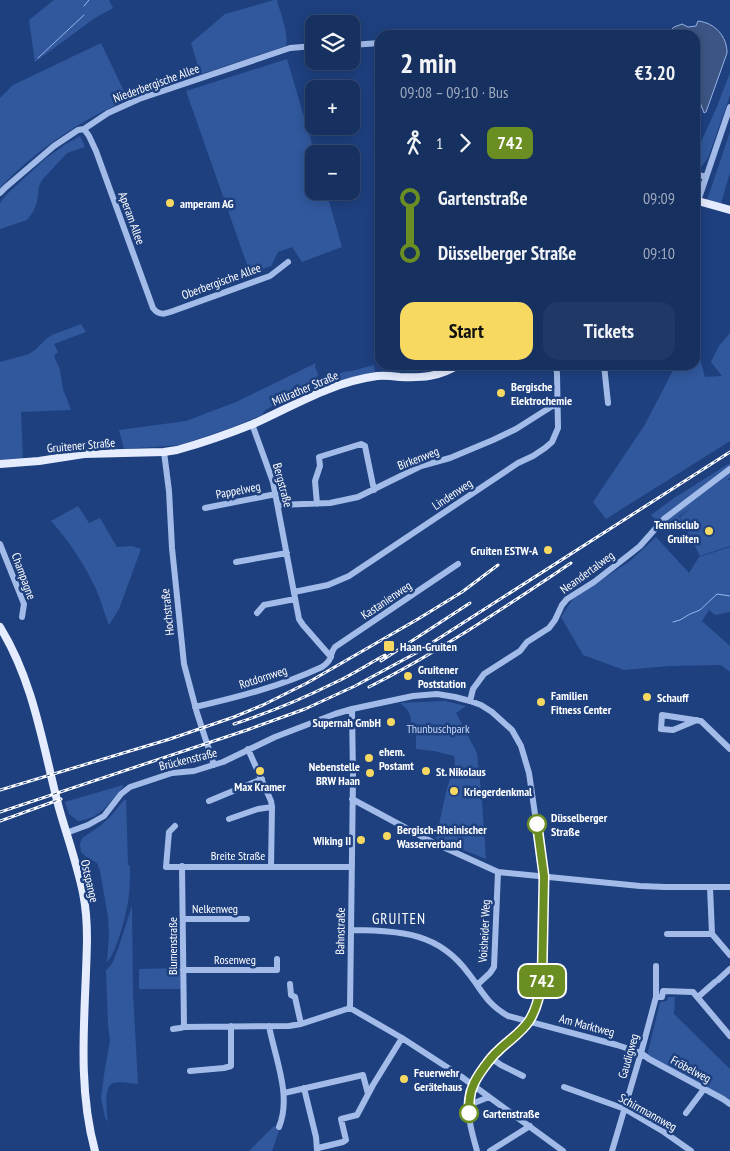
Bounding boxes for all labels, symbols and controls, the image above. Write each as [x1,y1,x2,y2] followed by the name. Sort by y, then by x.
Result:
[305,15,360,200] map controls
[305,15,360,70] button: layers
[400,44,457,81] text: 2 min
[111,60,201,106] street label: Niederbergische Allee
[635,61,675,85] text: €3.20
[305,80,360,135] button: +
[400,82,508,102] text: 09:08 – 09:10 · Bus
[400,129,428,157] icon: walk
[451,129,479,157] icon: forward
[497,131,523,154] text: 742
[436,133,443,153] text: 1
[305,145,360,200] button: −
[438,186,528,210] text: Gartenstraße
[643,188,675,208] text: 09:09
[116,190,148,246] street label: Aperam Allee
[180,196,234,211] place label: amperam AG
[164,197,176,209] marker: amperam AG
[438,241,576,265] text: Düsselberger Straße
[643,243,675,263] text: 09:10
[179,260,263,302] street label: Oberbergische Allee
[400,302,533,360] button: Start
[543,302,675,360] button: Tickets
[270,367,340,409] street label: Millrather Straße
[511,379,572,408] place label: Bergische Elektrochemie
[495,387,507,399] marker: Bergische Elektrochemie
[46,435,116,455] street label: Gruitener Straße
[395,443,441,473] street label: Birkenweg
[270,461,296,509] street label: Bergstraße
[429,475,475,513] street label: Lindenweg
[214,478,262,502] street label: Pappelweg
[654,517,700,546] place label: Tennisclub Gruiten
[703,525,715,537] marker: Tennisclub Gruiten
[470,543,539,558] place label: Gruiten ESTW-A
[542,544,554,556] marker: Gruiten ESTW-A
[557,547,617,597] street label: Neandertalweg
[9,550,39,602] street label: Champagne
[358,578,414,622] street label: Kastanienweg
[157,588,177,636] street label: Hochstraße
[382,639,396,653] marker: Haan-Gruiten
[400,639,457,654] place label: Haan-Gruiten
[237,662,289,692] street label: Rotdornweg
[418,662,466,691] place label: Gruitener Poststation
[402,670,414,682] marker: Gruitener Poststation
[551,688,612,717] place label: Familien Fitness Center
[657,690,689,705] place label: Schauff
[641,691,653,703] marker: Schauff
[535,696,547,708] marker: Familien Fitness Center
[313,715,381,730] place label: Supernah GmbH
[385,716,397,728] marker: Supernah GmbH
[406,721,470,736] park label: Thunbuschpark
[379,744,414,773] place label: ehem. Postamt
[157,745,219,773] street label: Brückenstraße
[363,752,375,764] marker: ehem. Postamt
[309,759,360,788] place label: Nebenstelle BRW Haan
[436,764,486,779] place label: St. Nikolaus
[254,765,266,777] marker: Max Kramer
[420,765,432,777] marker: St. Nikolaus
[364,767,376,779] marker: Nebenstelle BRW Haan
[234,779,286,794] place label: Max Kramer
[464,784,532,799] place label: Kriegerdenkmal
[448,785,460,797] marker: Kriegerdenkmal
[551,810,608,839] place label: Düsselberger Straße
[527,814,547,834] marker: Düsselberger Straße
[396,822,487,851] place label: Bergisch-Rheinischer Wasserverband
[381,830,393,842] marker: Bergisch-Rheinischer Wasserverband
[312,833,351,848] place label: Wiking II
[355,834,367,846] marker: Wiking II
[211,848,265,863] street label: Breite Straße
[78,858,102,904] street label: Ostspange
[475,899,493,964] street label: Voisheider Weg
[192,901,238,916] street label: Nelkenweg
[332,907,348,955] street label: Bahnstraße
[372,909,426,928] district label: GRUITEN
[165,917,180,975] street label: Blumenstraße
[214,952,256,967] street label: Rosenweg
[513,965,571,997] line badge: 742
[529,969,555,992] text: 742
[558,1010,616,1040] street label: Am Marktweg
[614,1032,642,1080] street label: Gaudigweg
[668,1052,714,1086] street label: Fröbelweg
[414,1065,462,1094] place label: Feuerwehr Gerätehaus
[398,1073,410,1085] marker: Feuerwehr Gerätehaus
[616,1090,680,1134] street label: Schirrmannweg
[459,1103,479,1123] marker: Gartenstraße
[483,1106,540,1121] place label: Gartenstraße

